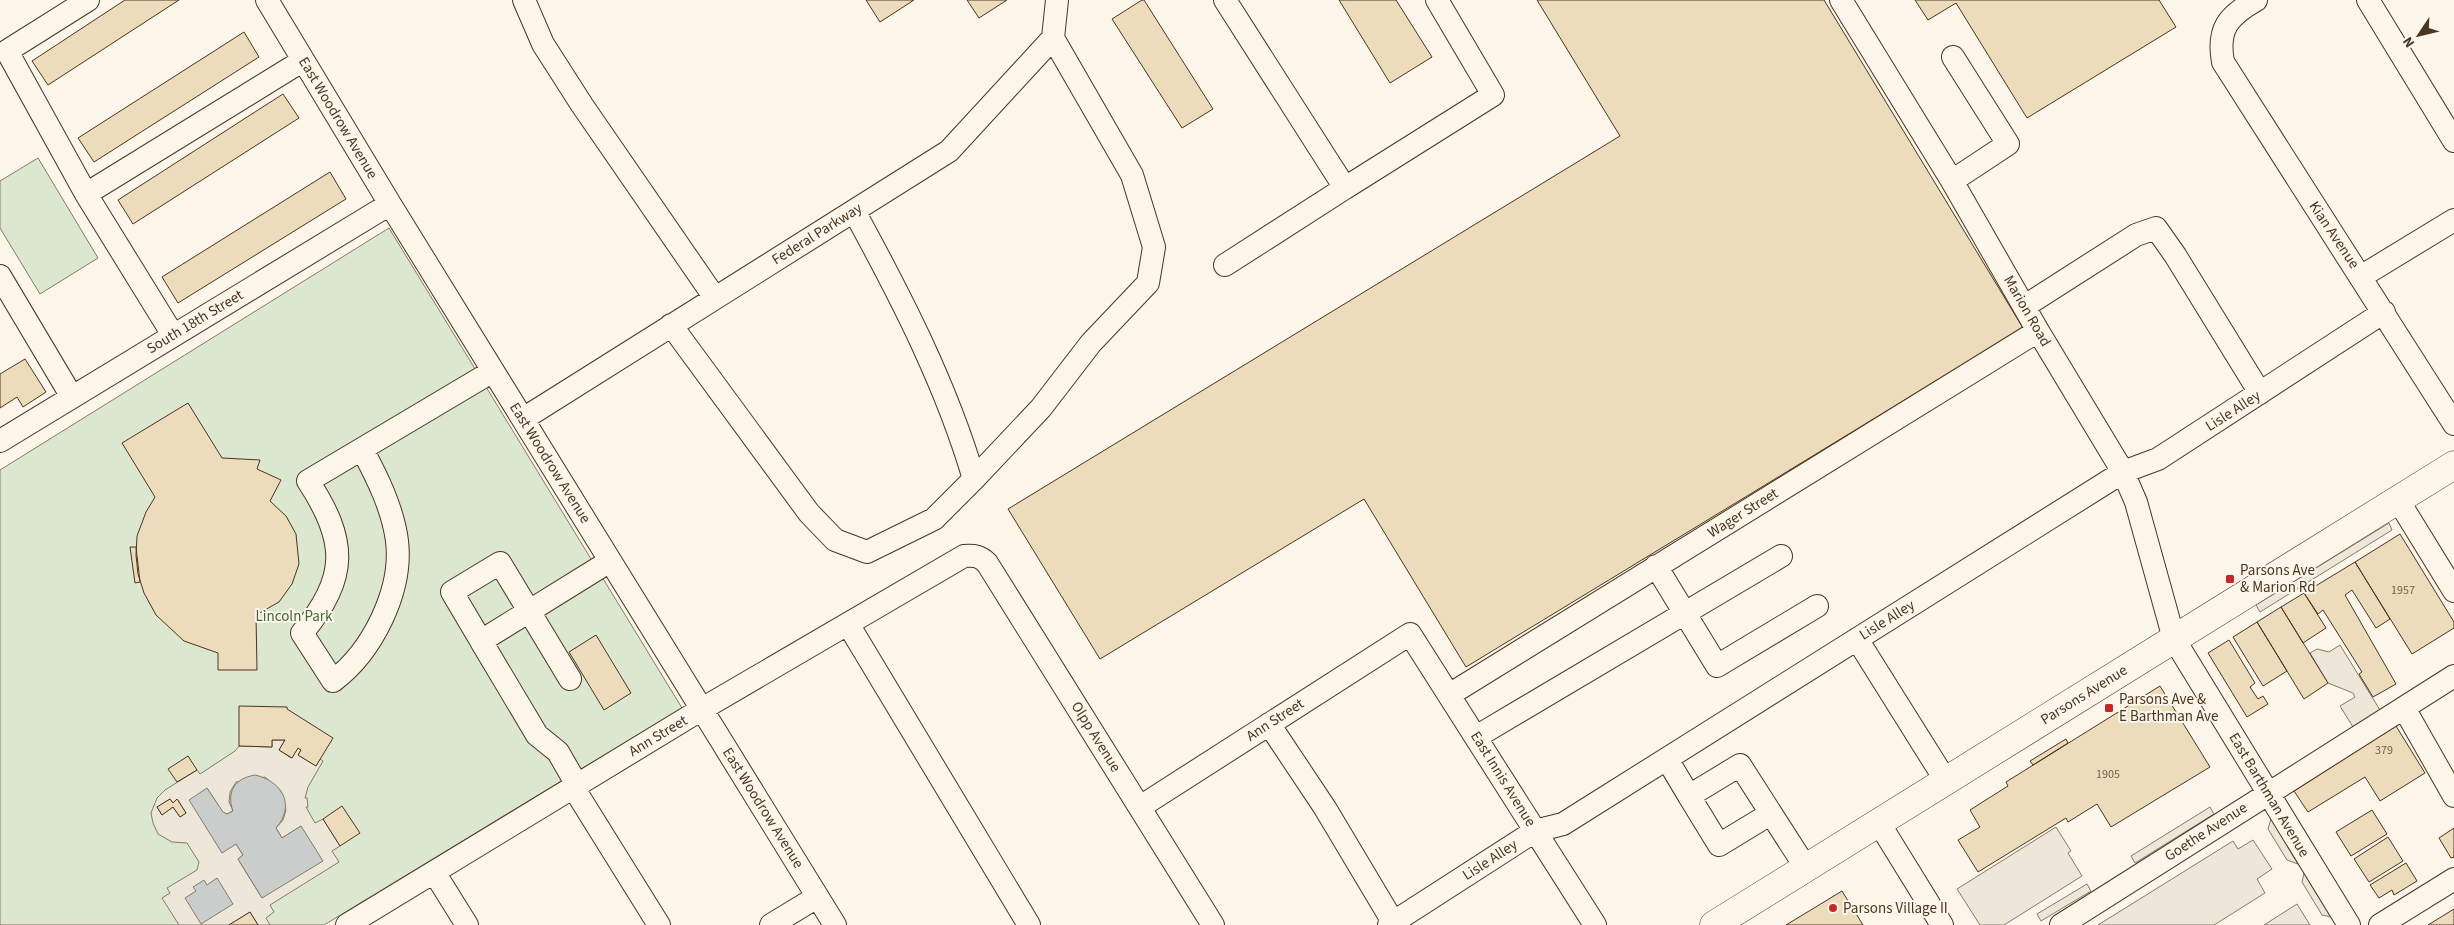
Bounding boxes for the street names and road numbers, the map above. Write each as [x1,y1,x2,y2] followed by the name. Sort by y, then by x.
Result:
[293,53,383,183] street label: East Woodrow Avenue
[2304,197,2364,273] street label: Kian Avenue
[768,198,866,270] street label: Federal Parkway
[1998,272,2056,350] street label: Marion Road
[143,285,247,359] street label: South 18th Street
[2201,385,2265,437] street label: Lisle Alley
[504,398,596,528] street label: East Woodrow Avenue
[1704,483,1782,543] street label: Wager Street
[1855,595,1919,645] street label: Lisle Alley
[2037,660,2131,730] street label: Parsons Avenue
[1242,693,1308,747] street label: Ann Street
[1066,698,1126,776] street label: Olpp Avenue
[625,710,691,762] street label: Ann Street
[1465,727,1541,831] street label: East Innis Avenue
[2223,729,2315,861] street label: East Barthman Avenue
[717,743,809,873] street label: East Woodrow Avenue
[2161,797,2251,867] street label: Goethe Avenue
[1458,834,1522,886] street label: Lisle Alley

